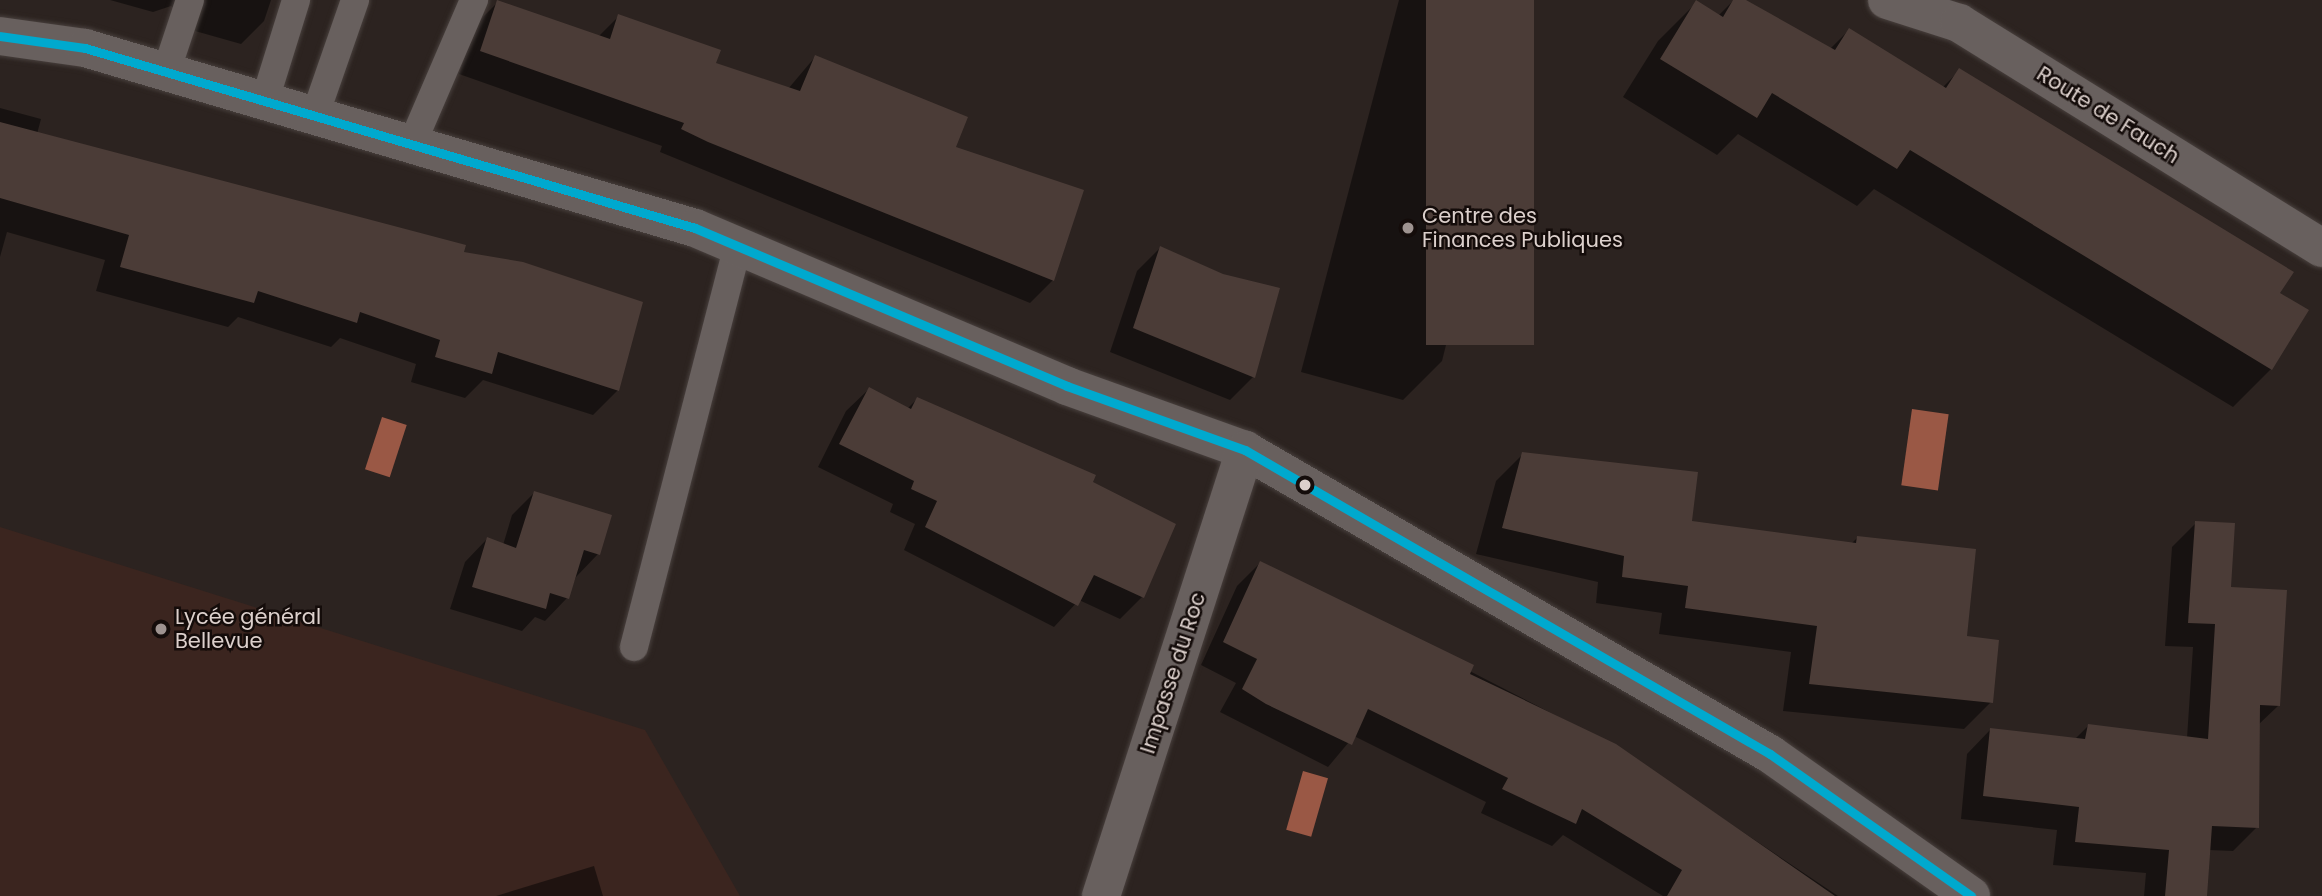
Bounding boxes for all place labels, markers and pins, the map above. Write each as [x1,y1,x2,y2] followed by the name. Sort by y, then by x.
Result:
[1422,203,1623,253] place label: Centre des Finances Publiques
[1400,220,1416,236] marker: Centre des Finances Publiques
[1298,478,1312,492] unlabelled marker
[175,604,321,654] place label: Lycée général Bellevue
[153,621,169,637] marker: Lycée général Bellevue

